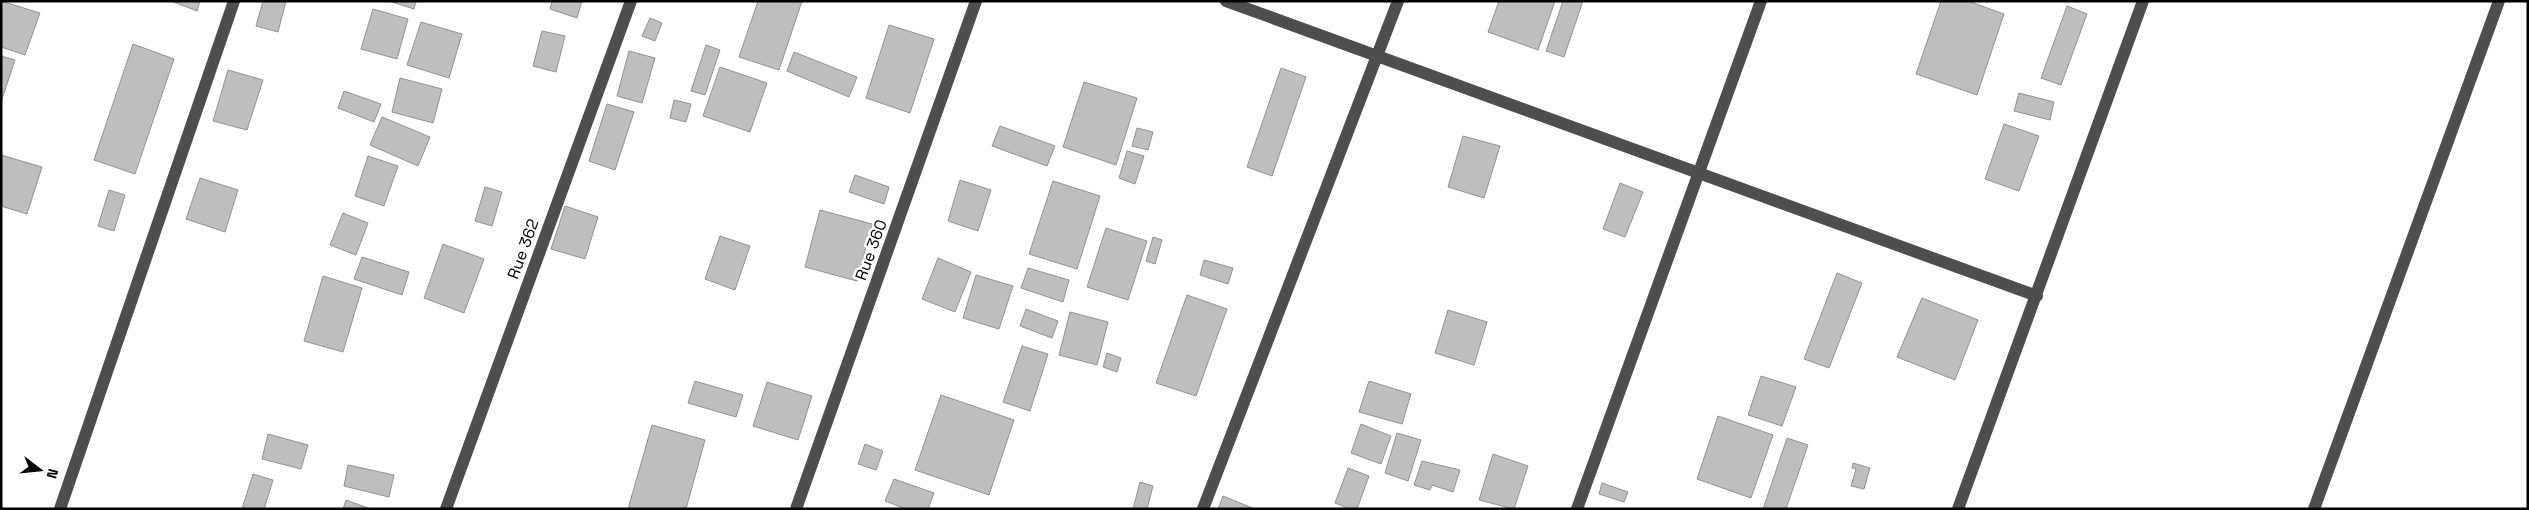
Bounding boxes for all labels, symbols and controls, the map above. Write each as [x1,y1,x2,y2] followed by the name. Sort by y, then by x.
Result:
[502,216,544,282] street label: Rue 362
[850,217,892,283] street label: Rue 360
[15,445,65,495] north arrow
[43,467,62,481] text: N

